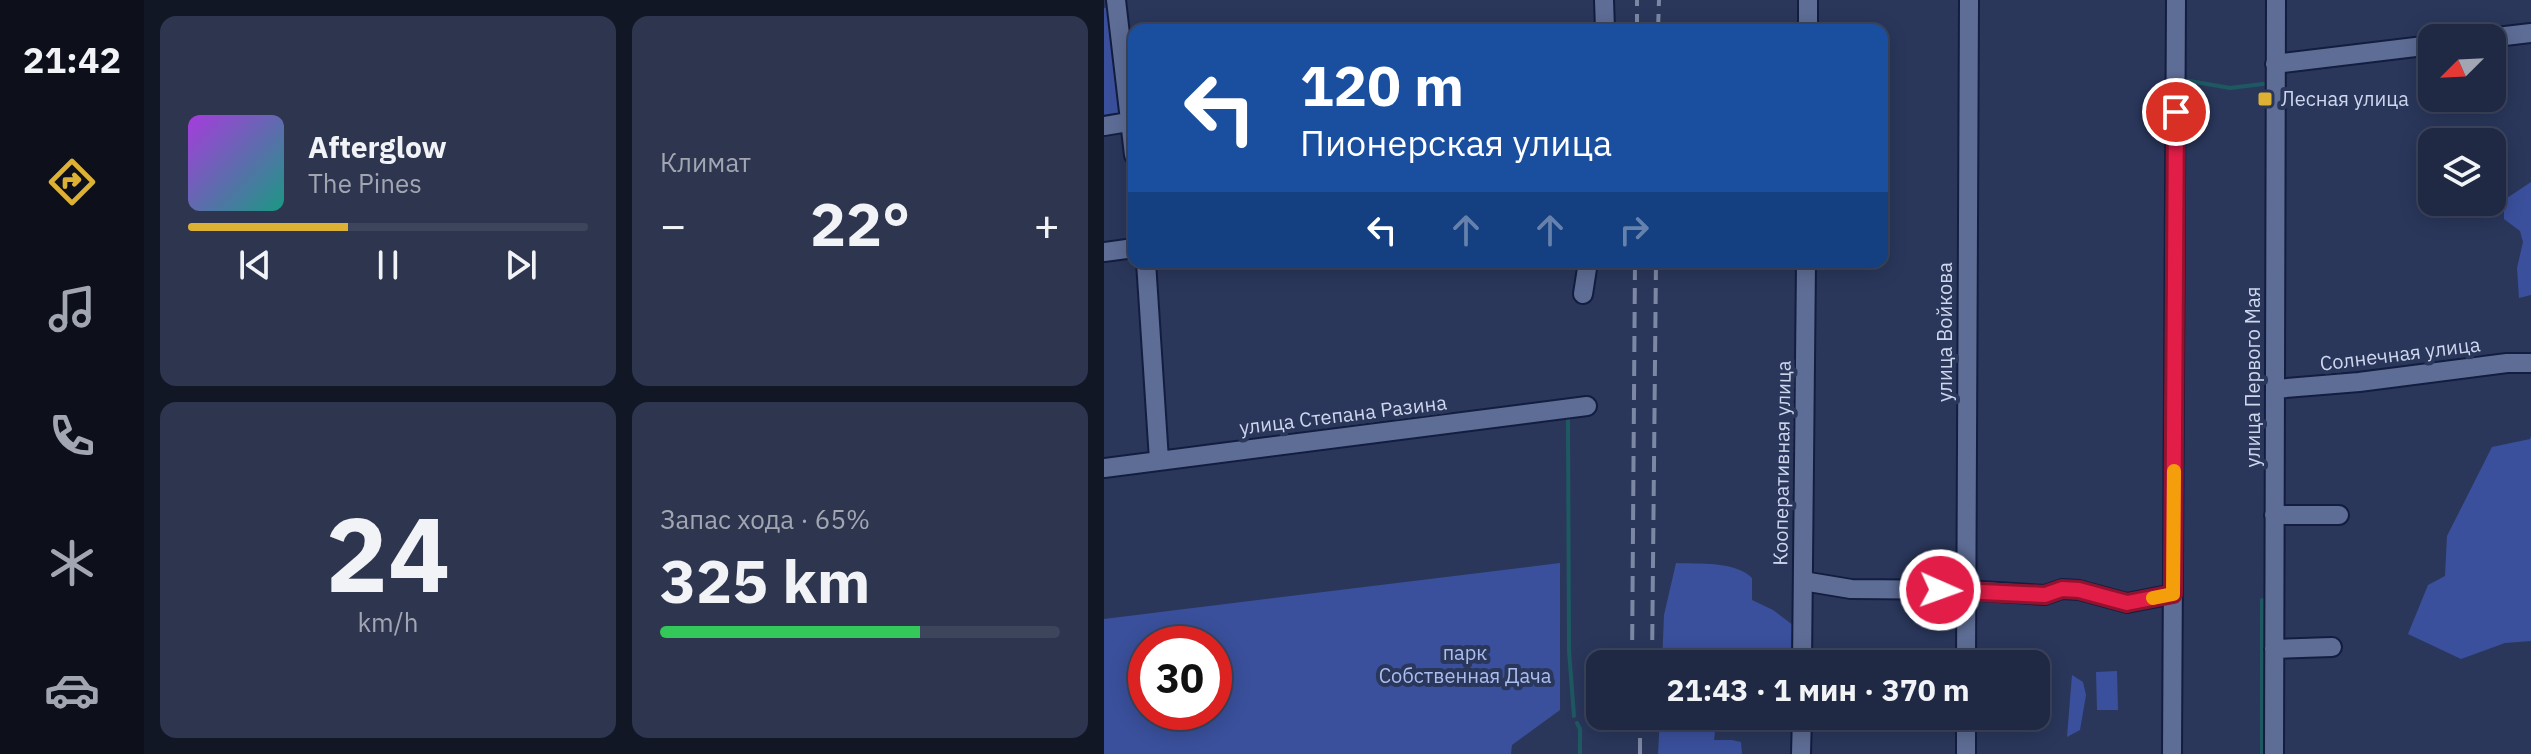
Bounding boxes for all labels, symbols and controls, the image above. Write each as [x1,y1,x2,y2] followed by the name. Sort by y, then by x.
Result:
[2418,24,2506,112] north arrow
[2418,24,2506,216] map controls
[23,36,121,83] text: 21:42
[1300,49,1464,121] text: 120 m
[1168,56,1272,160] icon: left
[2142,78,2210,146] pin
[2281,85,2409,112] place label: Лесная улица
[2154,90,2198,134] icon: arrive
[2256,90,2274,108] marker: Лесная улица
[1300,119,1612,166] text: Пионерская улица
[308,127,447,166] text: Afterglow
[2418,128,2506,216] button: layers
[660,145,751,179] text: Климат
[44,154,100,210] icon: directions
[308,166,422,200] text: The Pines
[810,184,910,263] text: 22°
[660,196,686,253] text: −
[1034,196,1060,253] text: +
[1360,208,1404,252] icon: left
[1444,208,1488,252] icon: ahead
[1528,208,1572,252] icon: ahead
[1612,208,1656,252] icon: right
[233,243,277,287] icon: previous
[366,243,410,287] icon: pause
[499,243,543,287] icon: next
[1931,262,1958,402] street label: улица Войкова
[44,281,100,337] icon: music
[2239,287,2266,467] street label: улица Первого Мая
[2318,330,2482,377] street label: Солнечная улица
[1766,360,1797,566] street label: Кооперативная улица
[1238,388,1449,441] street label: улица Степана Разина
[44,408,100,464] icon: phone
[326,485,450,621] text: 24
[660,502,870,536] text: Запас хода · 65%
[44,535,100,591] icon: climate
[660,541,870,620] text: 325 km
[1898,548,1982,632] position arrow
[357,605,419,639] text: km/h
[1128,626,1232,730] speed limit sign: 30
[1379,639,1552,689] park label: парк Собственная Дача
[44,662,100,718] icon: car
[1666,670,1970,709] text: 21:43 · 1 мин · 370 m

